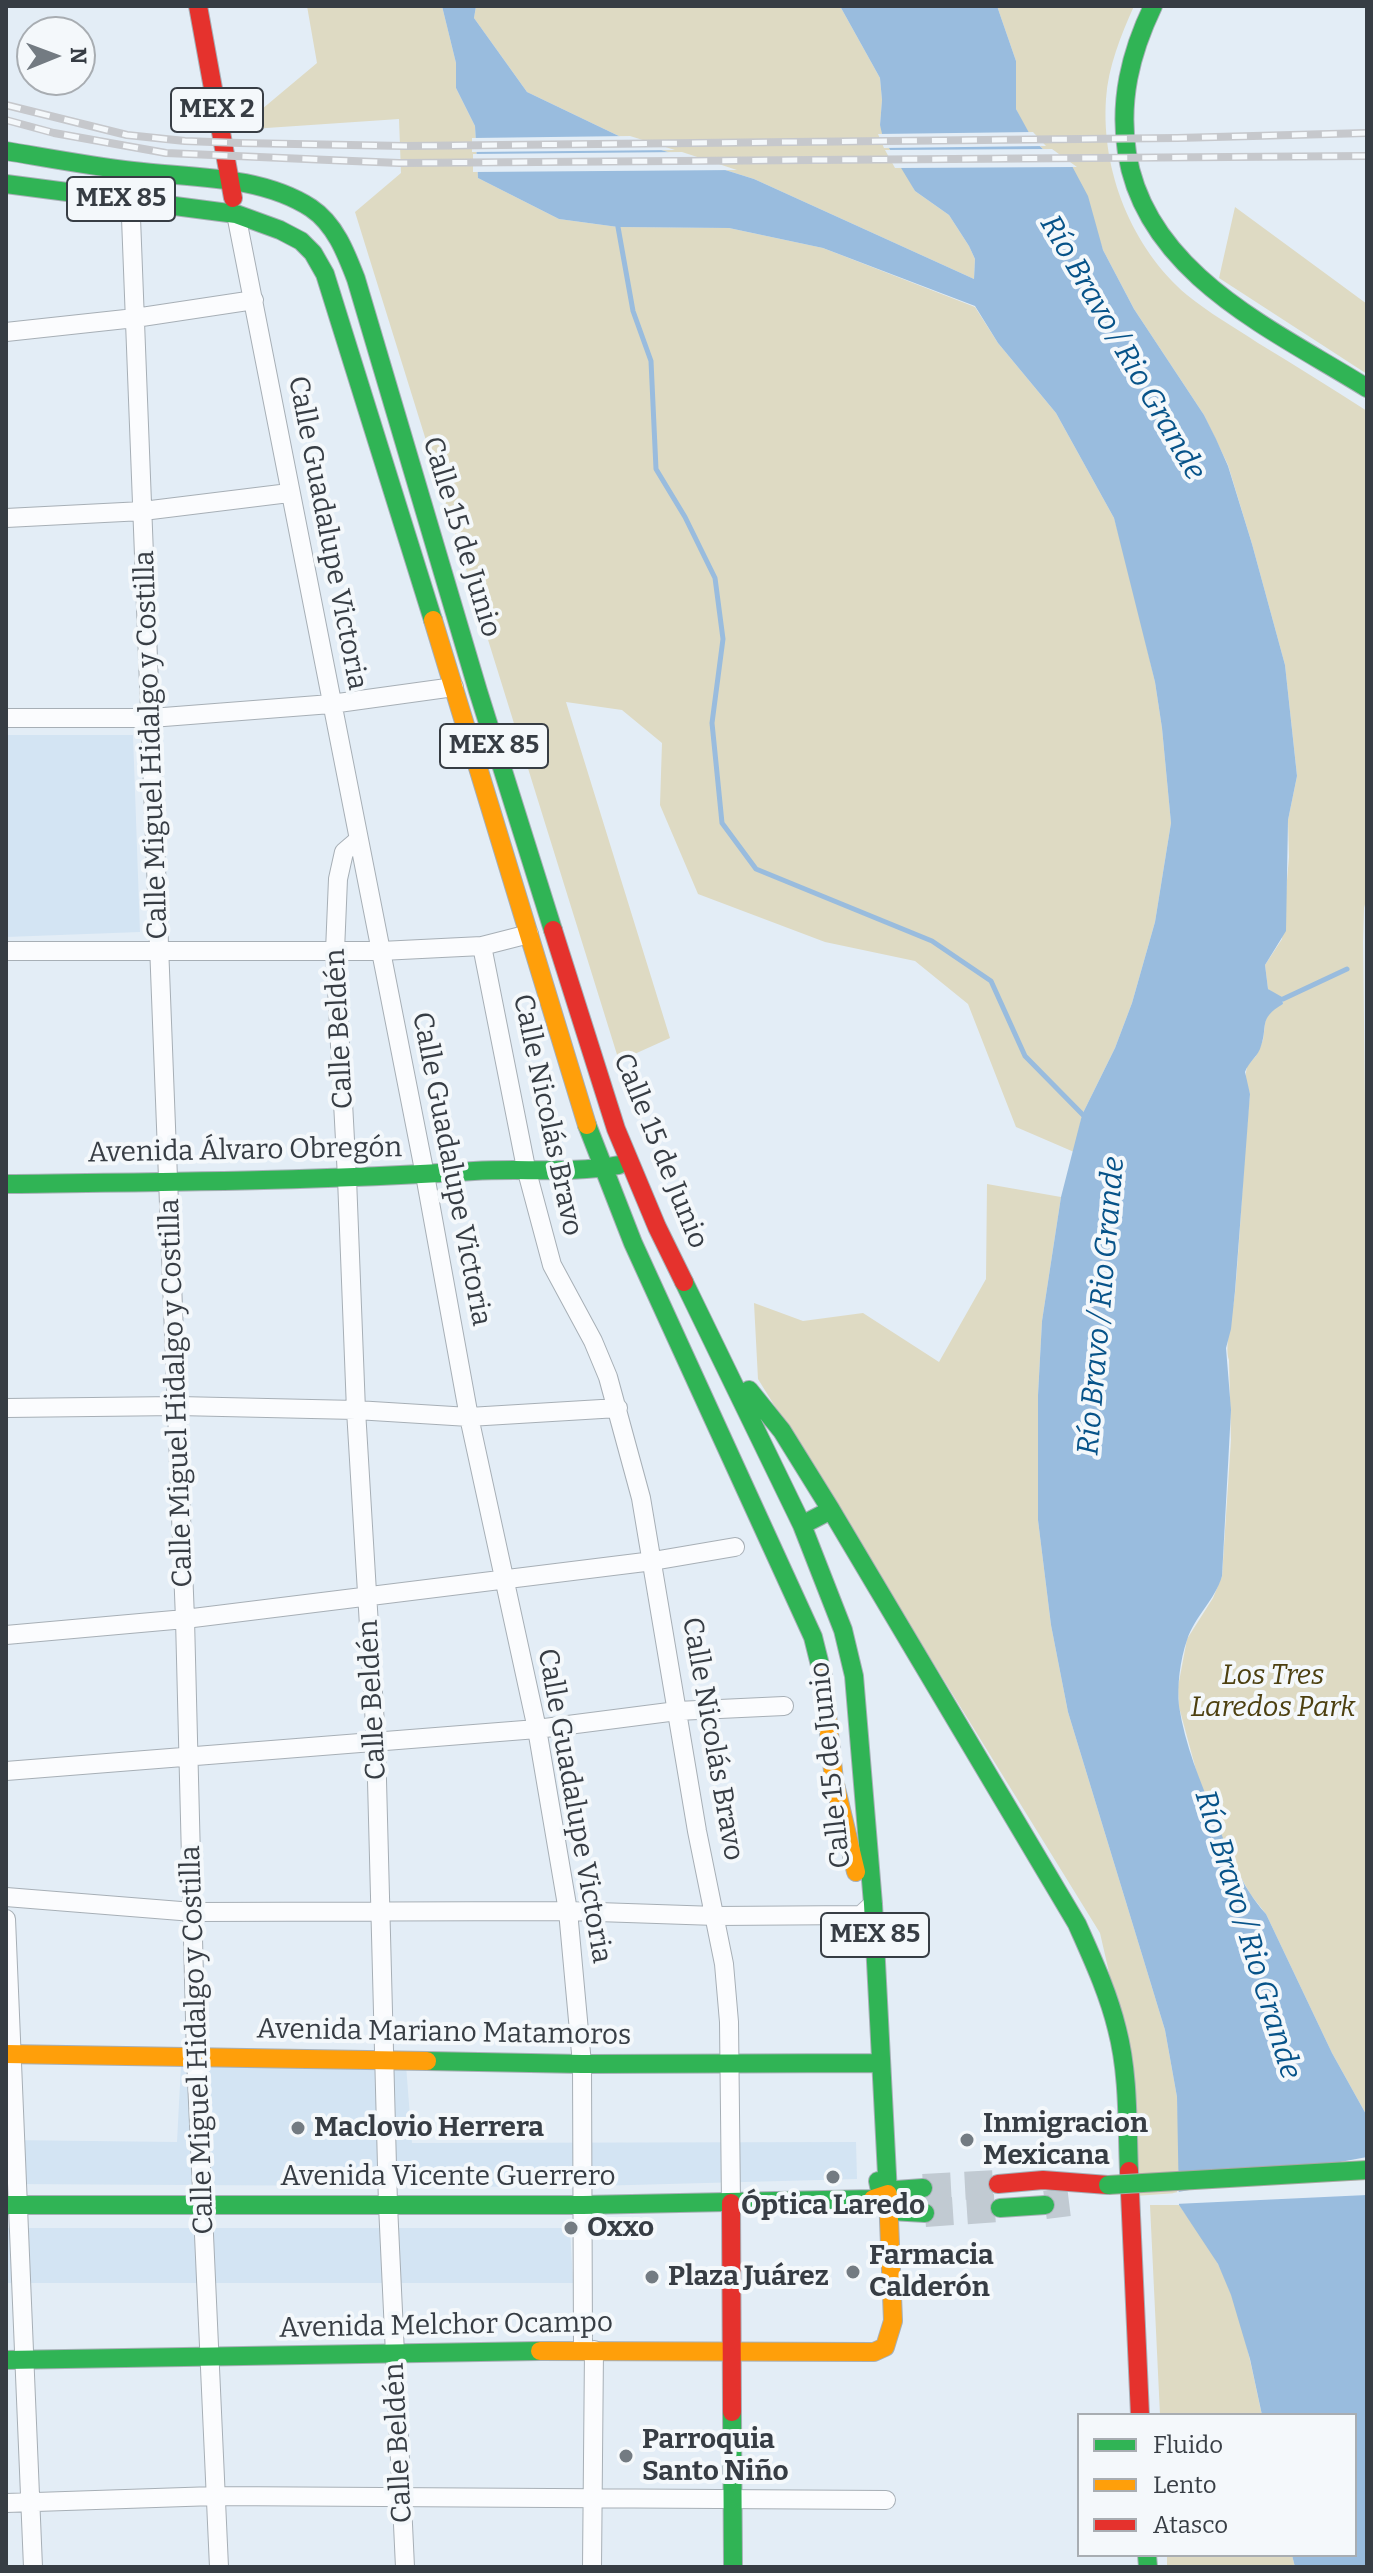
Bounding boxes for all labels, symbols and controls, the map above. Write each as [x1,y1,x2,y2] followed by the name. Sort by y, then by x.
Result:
[16,16,96,96] north arrow
[65,47,92,64] text: N
[171,88,263,132] road number: MEX 2
[67,177,175,221] road number: MEX 85
[1031,209,1213,487] water label: Río Bravo / Rio Grande
[280,373,374,693] street label: Calle Guadalupe Victoria
[415,433,507,641] street label: Calle 15 de Junio
[128,550,176,940] street label: Calle Miguel Hidalgo y Costilla
[440,724,548,768] road number: MEX 85
[319,948,361,1110] street label: Calle Beldén
[505,991,589,1239] street label: Calle Nicolás Bravo
[404,1009,498,1329] street label: Calle Guadalupe Victoria
[606,1048,714,1254] street label: Calle 15 de Junio
[88,1131,402,1171] street label: Avenida Álvaro Obregón
[1071,1155,1133,1457] water label: Río Bravo / Rio Grande
[153,1198,201,1588] street label: Calle Miguel Hidalgo y Costilla
[674,1615,750,1863] street label: Calle Nicolás Bravo
[352,1619,394,1781] street label: Calle Beldén
[530,1646,618,1966] street label: Calle Guadalupe Victoria
[1190,1659,1356,1725] park label: Los Tres Laredos Park
[803,1660,859,1870] street label: Calle 15 de Junio
[1186,1786,1308,2084] water label: Río Bravo / Rio Grande
[174,1845,222,2235] street label: Calle Miguel Hidalgo y Costilla
[821,1913,929,1957] road number: MEX 85
[256,2013,632,2053] street label: Avenida Mariano Matamoros
[983,2107,1148,2173] place label: Inmigracion Mexicana
[314,2111,544,2145] place label: Maclovio Herrera
[289,2119,307,2137] marker: Maclovio Herrera
[958,2131,976,2149] marker: Inmigracion Mexicana
[280,2160,616,2194] street label: Avenida Vicente Guerrero
[824,2168,842,2186] marker: Óptica Laredo
[741,2189,925,2223] place label: Óptica Laredo
[587,2211,654,2245] place label: Oxxo
[562,2219,580,2237] marker: Oxxo
[869,2239,994,2305] place label: Farmacia Calderón
[668,2260,829,2294] place label: Plaza Juárez
[844,2263,862,2281] marker: Farmacia Calderón
[643,2268,661,2286] marker: Plaza Juárez
[279,2306,613,2346] street label: Avenida Melchor Ocampo
[378,2362,420,2524] street label: Calle Beldén
[1077,2413,1357,2557] legend
[642,2423,789,2489] place label: Parroquia Santo Niño
[1153,2431,1223,2459] text: Fluido
[617,2447,635,2465] marker: Parroquia Santo Niño
[1153,2471,1216,2499] text: Lento
[1153,2511,1228,2539] text: Atasco

